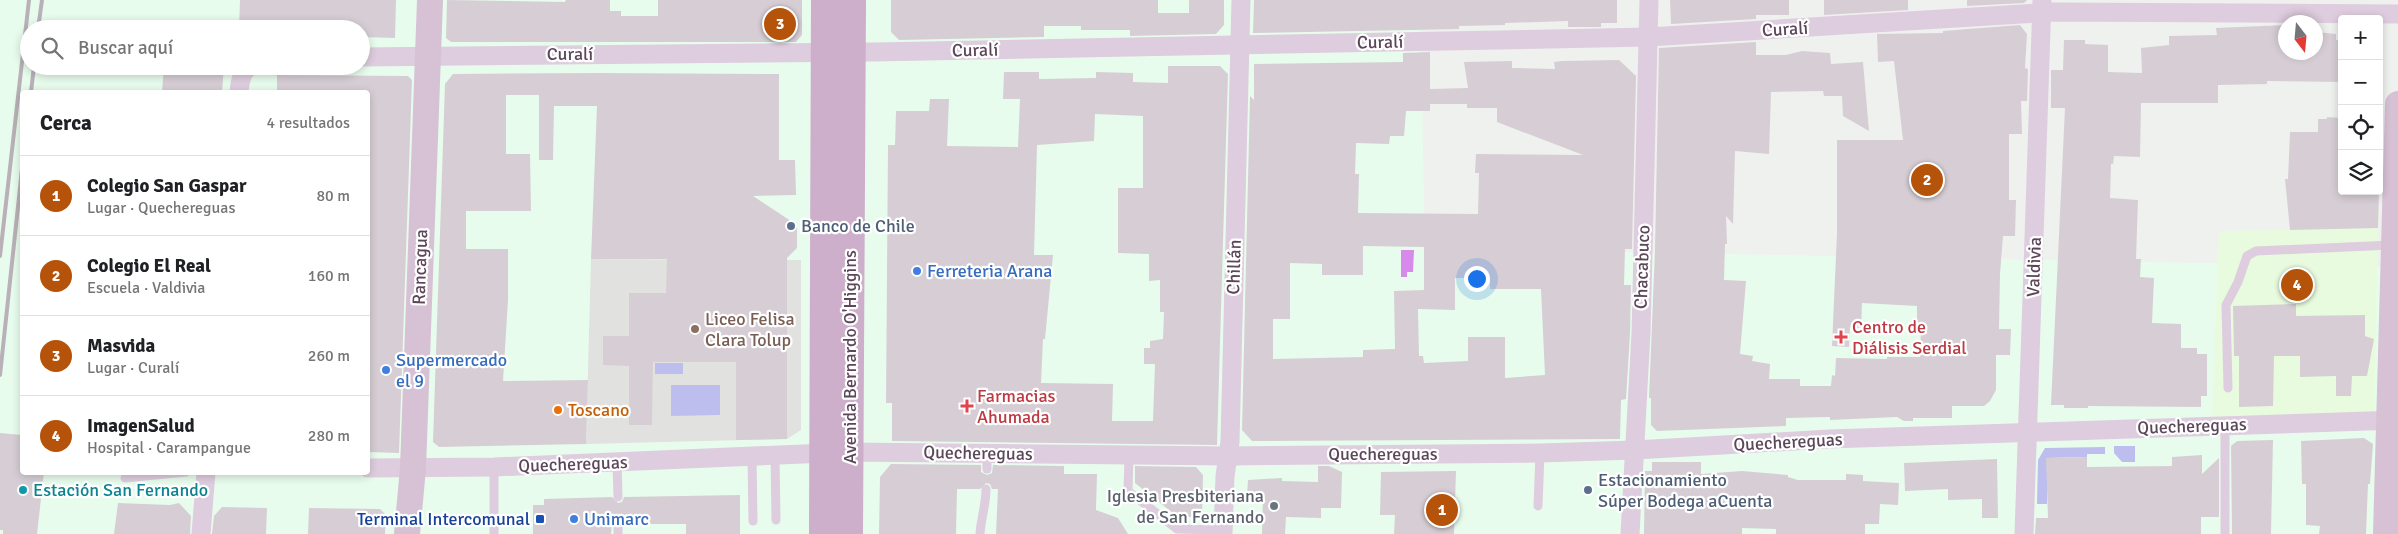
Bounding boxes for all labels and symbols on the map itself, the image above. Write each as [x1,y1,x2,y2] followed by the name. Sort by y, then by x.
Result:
[764,5,796,43] pin: 3
[2278,15,2323,60] north arrow
[1761,17,1809,41] street label: Curalí
[1357,31,1403,53] street label: Curalí
[952,39,998,61] street label: Curalí
[547,43,593,65] street label: Curalí
[1911,161,1943,199] pin: 2
[801,215,915,237] place label: Banco de Chile
[785,220,797,232] marker: Banco de Chile
[1630,224,1654,310] street label: Chacabuco
[408,229,432,305] street label: Rancagua
[2022,237,2046,297] street label: Valdivia
[1222,239,1246,295] street label: Chillán
[839,250,861,464] street label: Avenida Bernardo O'Higgins
[927,260,1052,282] place label: Ferreteria Arana
[911,265,923,277] marker: Ferreteria Arana
[1464,266,1490,292] your location
[2281,266,2313,304] pin: 4
[705,308,795,351] place label: Liceo Felisa Clara Tolup
[1852,316,1967,359] place label: Centro de Diálisis Serdial
[689,323,701,335] marker: Liceo Felisa Clara Tolup
[1834,330,1848,344] marker: Centro de Diálisis Serdial
[396,349,507,392] place label: Supermercado el 9
[380,364,392,376] marker: Supermercado el 9
[977,385,1056,428] place label: Farmacias Ahumada
[568,399,629,421] place label: Toscano
[961,400,973,412] marker: Farmacias Ahumada
[552,404,564,416] marker: Toscano
[2137,413,2247,439] street label: Quechereguas
[1733,428,1843,456] street label: Quechereguas
[923,441,1033,465] street label: Quechereguas
[1328,443,1438,465] street label: Quechereguas
[518,451,628,477] street label: Quechereguas
[1598,469,1772,512] place label: Estacionamiento Súper Bodega aCuenta
[33,479,208,501] place label: Estación San Fernando
[17,484,29,496] marker: Estación San Fernando
[1582,484,1594,496] marker: Estacionamiento Súper Bodega aCuenta
[1107,485,1264,528] place label: Iglesia Presbiteriana de San Fernando
[1426,491,1458,529] pin: 1
[1268,500,1280,512] marker: Iglesia Presbiteriana de San Fernando
[357,508,530,530] place label: Terminal Intercomunal
[584,508,649,530] place label: Unimarc
[534,513,546,525] marker: Terminal Intercomunal
[568,513,580,525] marker: Unimarc

